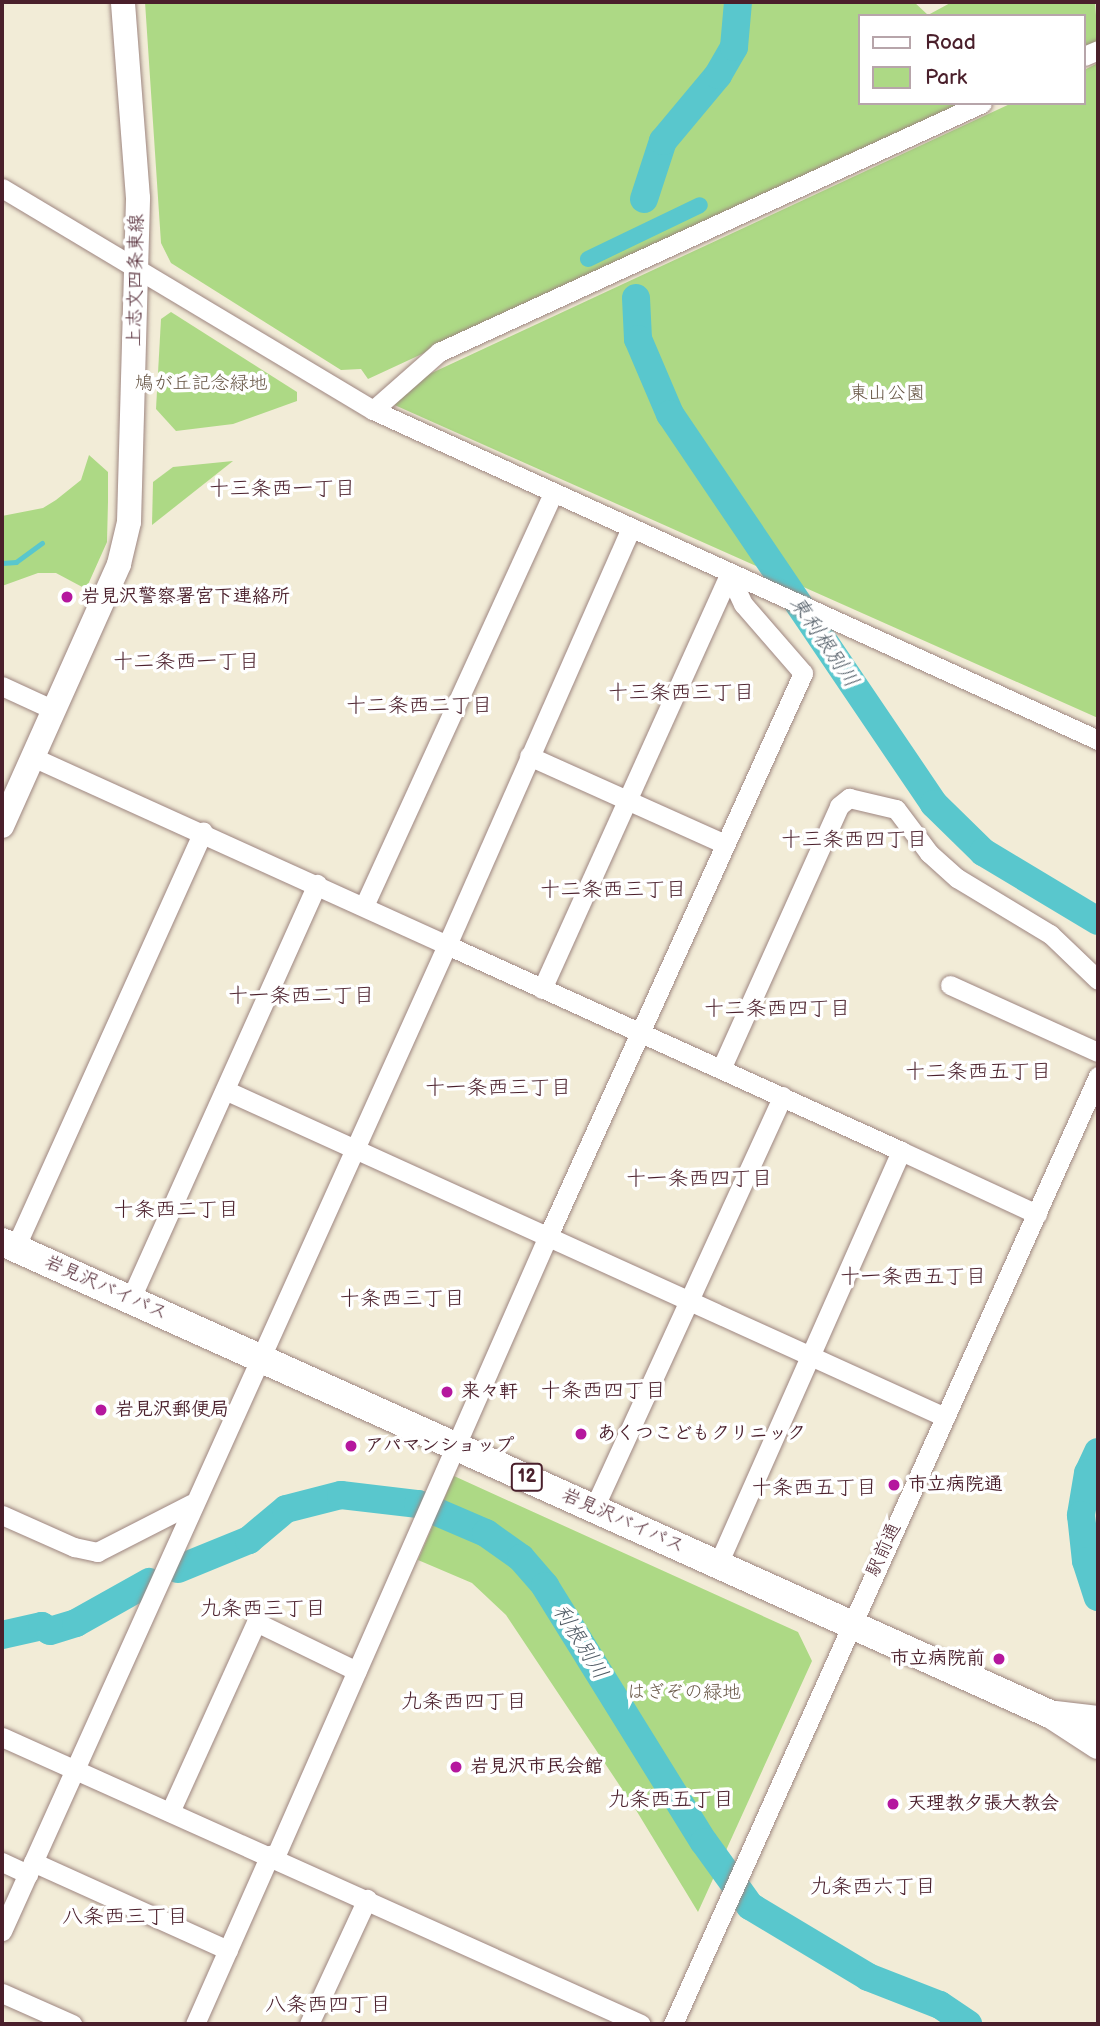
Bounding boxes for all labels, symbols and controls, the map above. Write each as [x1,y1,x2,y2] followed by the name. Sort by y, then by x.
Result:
[858,14,1086,105] legend
[925,30,976,55] text: Road
[925,65,967,90] text: Park
[123,213,149,347] street label: 上志文四条東線
[135,373,267,395] park label: 鳩が丘記念緑地
[849,383,925,405] park label: 東山公園
[209,476,355,502] district label: 十三条西一丁目
[81,586,290,608] place label: 岩見沢警察署宮下連絡所
[59,589,75,605] marker: 岩見沢警察署宮下連絡所
[784,591,864,693] water label: 東利根別川
[113,649,259,675] district label: 十二条西一丁目
[608,680,754,706] district label: 十三条西三丁目
[346,693,492,719] district label: 十二条西二丁目
[781,827,927,853] district label: 十三条西四丁目
[540,877,686,903] district label: 十二条西三丁目
[228,983,374,1009] district label: 十一条西二丁目
[704,996,850,1022] district label: 十二条西四丁目
[905,1059,1051,1085] district label: 十二条西五丁目
[425,1075,571,1101] district label: 十一条西三丁目
[626,1166,772,1192] district label: 十一条西四丁目
[113,1197,239,1223] district label: 十条西二丁目
[41,1251,171,1325] street label: 岩見沢バイパス
[840,1264,986,1290] district label: 十一条西五丁目
[339,1286,465,1312] district label: 十条西三丁目
[540,1378,666,1404] district label: 十条西四丁目
[461,1381,518,1403] place label: 来々軒
[439,1384,455,1400] marker: 来々軒
[115,1399,229,1421] place label: 岩見沢郵便局
[93,1402,109,1418] marker: 岩見沢郵便局
[597,1423,806,1445] place label: あくつこどもクリニック
[571,1424,591,1444] marker: あくつこどもクリニック
[365,1435,517,1457] place label: アパマンショップ
[343,1438,359,1454] marker: アパマンショップ
[510,1462,544,1492] road number: 12
[908,1474,1003,1496] place label: 市立病院通
[751,1475,877,1501] district label: 十条西五丁目
[886,1477,902,1493] marker: 市立病院通
[558,1484,688,1558] street label: 岩見沢バイパス
[862,1519,906,1581] street label: 駅前通
[200,1596,326,1622] district label: 九条西三丁目
[547,1600,613,1684] water label: 利根別川
[890,1648,985,1670] place label: 市立病院前
[991,1651,1007,1667] marker: 市立病院前
[627,1682,741,1704] park label: はぎぞの緑地
[401,1689,527,1715] district label: 九条西四丁目
[470,1756,603,1778] place label: 岩見沢市民会館
[448,1759,464,1775] marker: 岩見沢市民会館
[608,1787,734,1813] district label: 九条西五丁目
[907,1793,1059,1815] place label: 天理教夕張大教会
[885,1796,901,1812] marker: 天理教夕張大教会
[810,1874,936,1900] district label: 九条西六丁目
[62,1904,188,1930] district label: 八条西三丁目
[265,1992,391,2018] district label: 八条西四丁目

